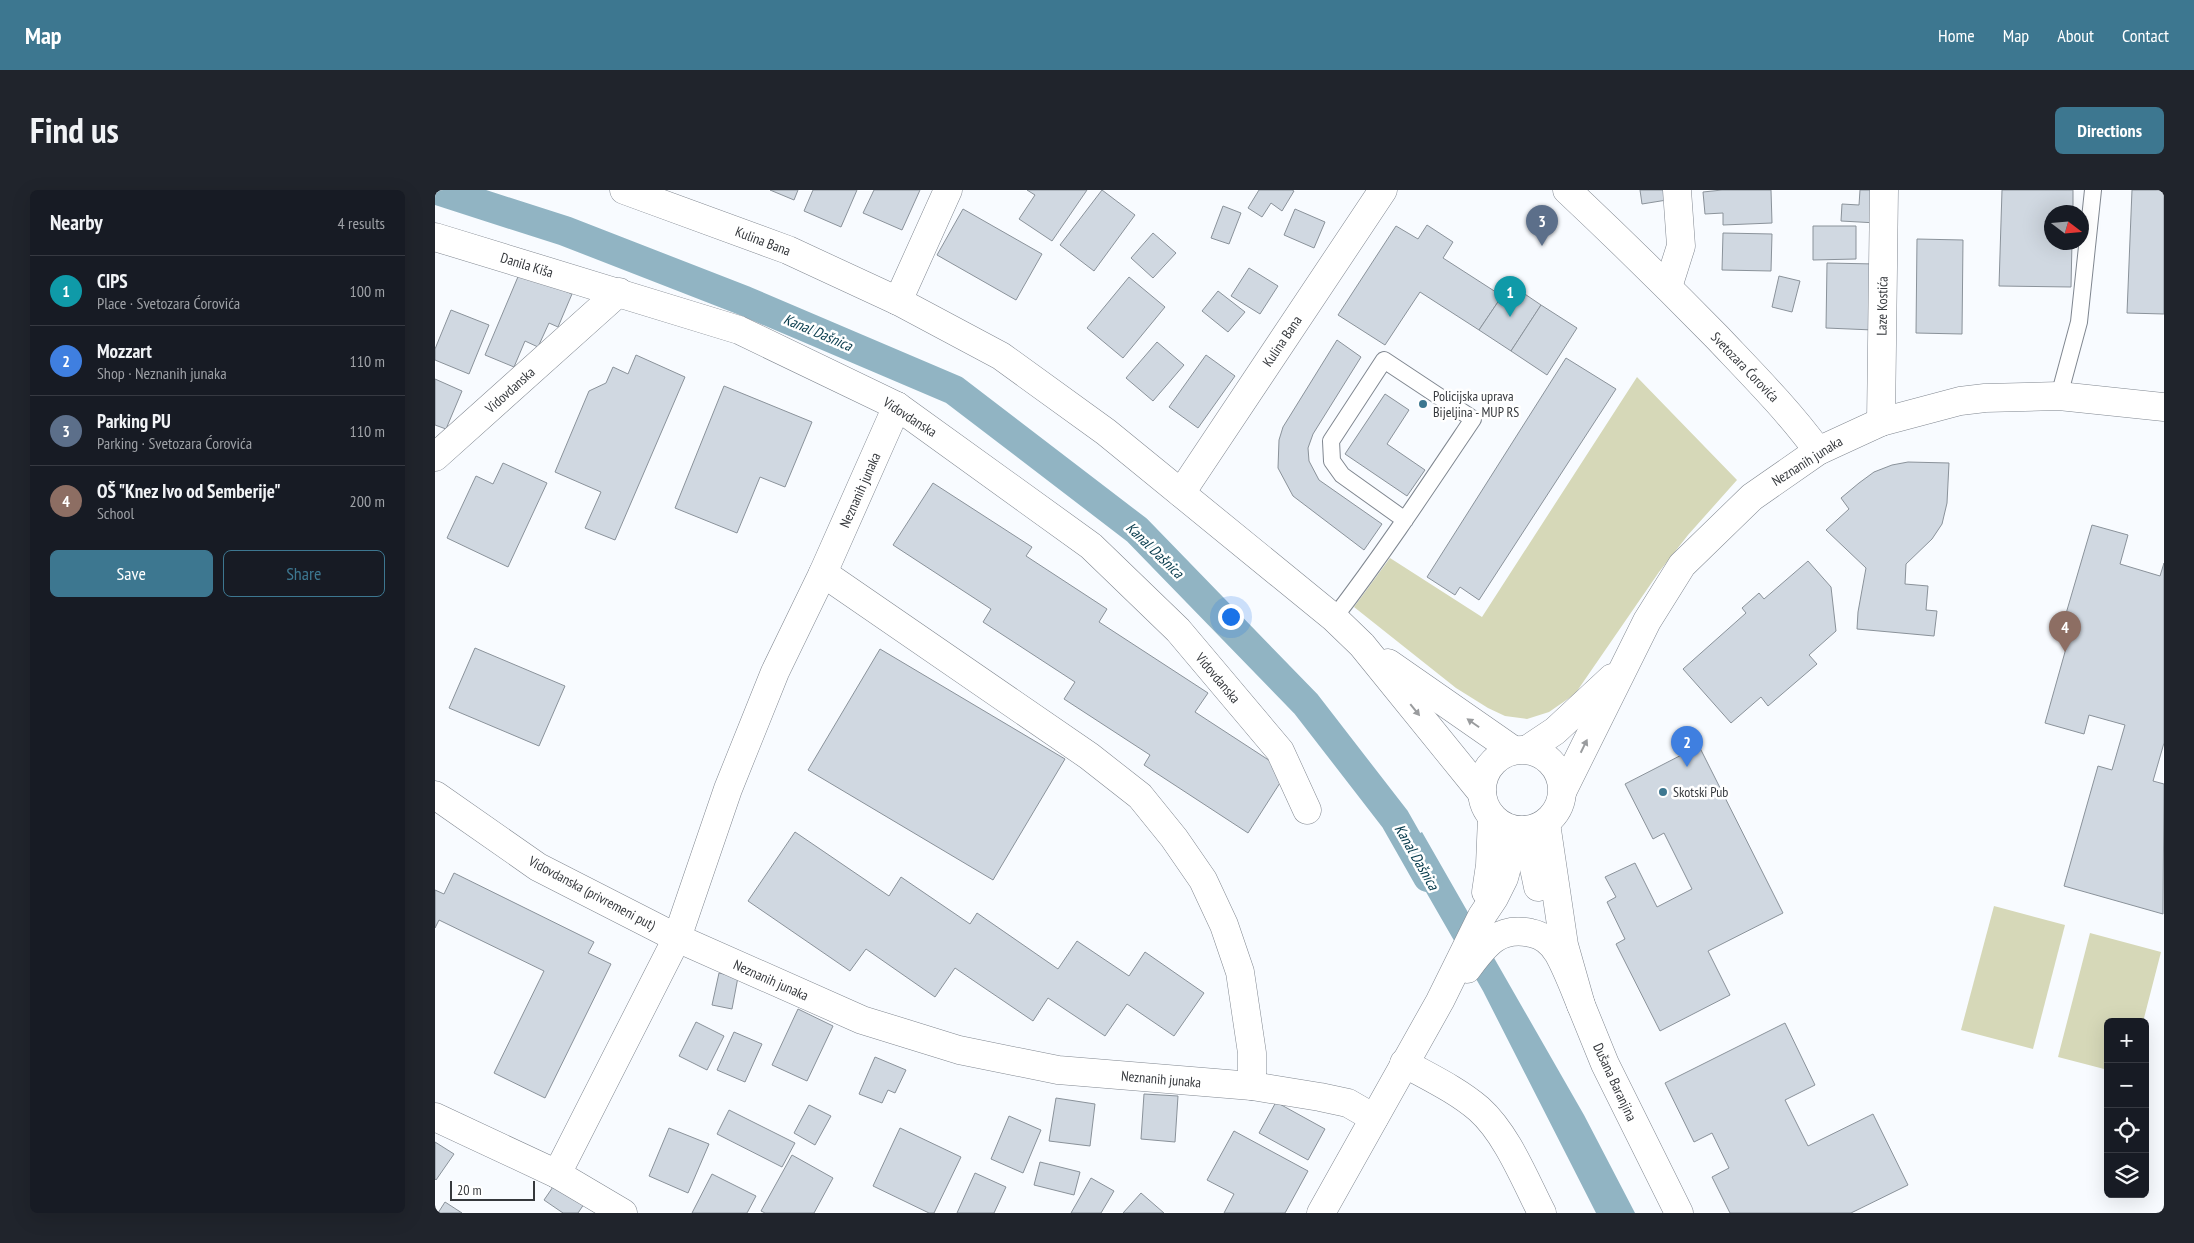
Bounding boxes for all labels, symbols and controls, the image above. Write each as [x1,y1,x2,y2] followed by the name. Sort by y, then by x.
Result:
[25,20,62,51] text: Map
[1938,24,1975,47] text: Home
[2003,24,2029,47] text: Map
[2057,24,2094,47] text: About
[2122,24,2169,47] text: Contact
[30,107,119,153] text: Find us
[2055,107,2164,154] button: Directions
[1526,205,1558,246] pin: 3
[2044,205,2089,250] north arrow
[50,209,103,236] text: Nearby
[338,213,385,233] text: 4 results
[733,222,793,260] street label: Kulina Bana
[498,248,556,282] street label: Danila Kiša
[97,269,128,293] text: CIPS
[1494,276,1526,317] pin: 1
[1872,276,1892,336] street label: Laze Kostića
[62,281,70,301] text: 1
[350,281,385,301] text: 100 m
[97,293,240,313] text: Place · Svetozara Ćorovića
[781,309,856,355] water label: Kanal Dašnica
[1258,312,1306,370] street label: Kulina Bana
[1707,328,1783,406] street label: Svetozara Ćorovića
[97,339,152,363] text: Mozzart
[62,351,70,371] text: 2
[350,351,385,371] text: 110 m
[97,363,227,383] text: Shop · Neznanih junaka
[481,363,539,418] street label: Vidovdanska
[1433,387,1519,421] place label: Policijska uprava Bijeljina - MUP RS
[879,392,940,441] street label: Vidovdanska
[1417,398,1429,410] marker: Policijska uprava Bijeljina - MUP RS
[97,409,171,433] text: Parking PU
[62,421,70,441] text: 3
[350,421,385,441] text: 110 m
[1768,432,1846,490] street label: Neznanih junaka
[97,433,252,453] text: Parking · Svetozara Ćorovića
[835,450,885,530] street label: Neznanih junaka
[97,479,281,503] text: OŠ "Knez Ivo od Semberije"
[62,491,70,511] text: 4
[350,491,385,511] text: 200 m
[97,503,134,523] text: School
[1122,518,1188,583] water label: Kanal Dašnica
[50,550,213,597] button: Save
[223,550,385,597] button: Share
[1218,604,1244,630] your location
[2049,611,2081,652] pin: 4
[1191,648,1244,707] street label: Vidovdanska
[1409,704,1420,717] one-way arrow
[1466,718,1480,728] one-way arrow
[1671,726,1703,767] pin: 2
[1580,739,1588,753] one-way arrow
[1673,783,1728,801] place label: Skotski Pub
[1657,786,1669,798] marker: Skotski Pub
[1391,821,1444,894] water label: Kanal Dašnica
[525,851,659,934] street label: Vidovdanska (privremeni put)
[731,955,811,1005] street label: Neznanih junaka
[2104,1018,2149,1198] map controls
[2104,1018,2149,1063] button: +
[1589,1040,1641,1124] street label: Dušana Baranjina
[2104,1063,2149,1108] button: −
[1120,1067,1202,1091] street label: Neznanih junaka
[2104,1108,2149,1153] button: locate
[2104,1153,2149,1198] button: layers
[450,1178,535,1201] scale bar
[457,1181,482,1199] text: 20 m

